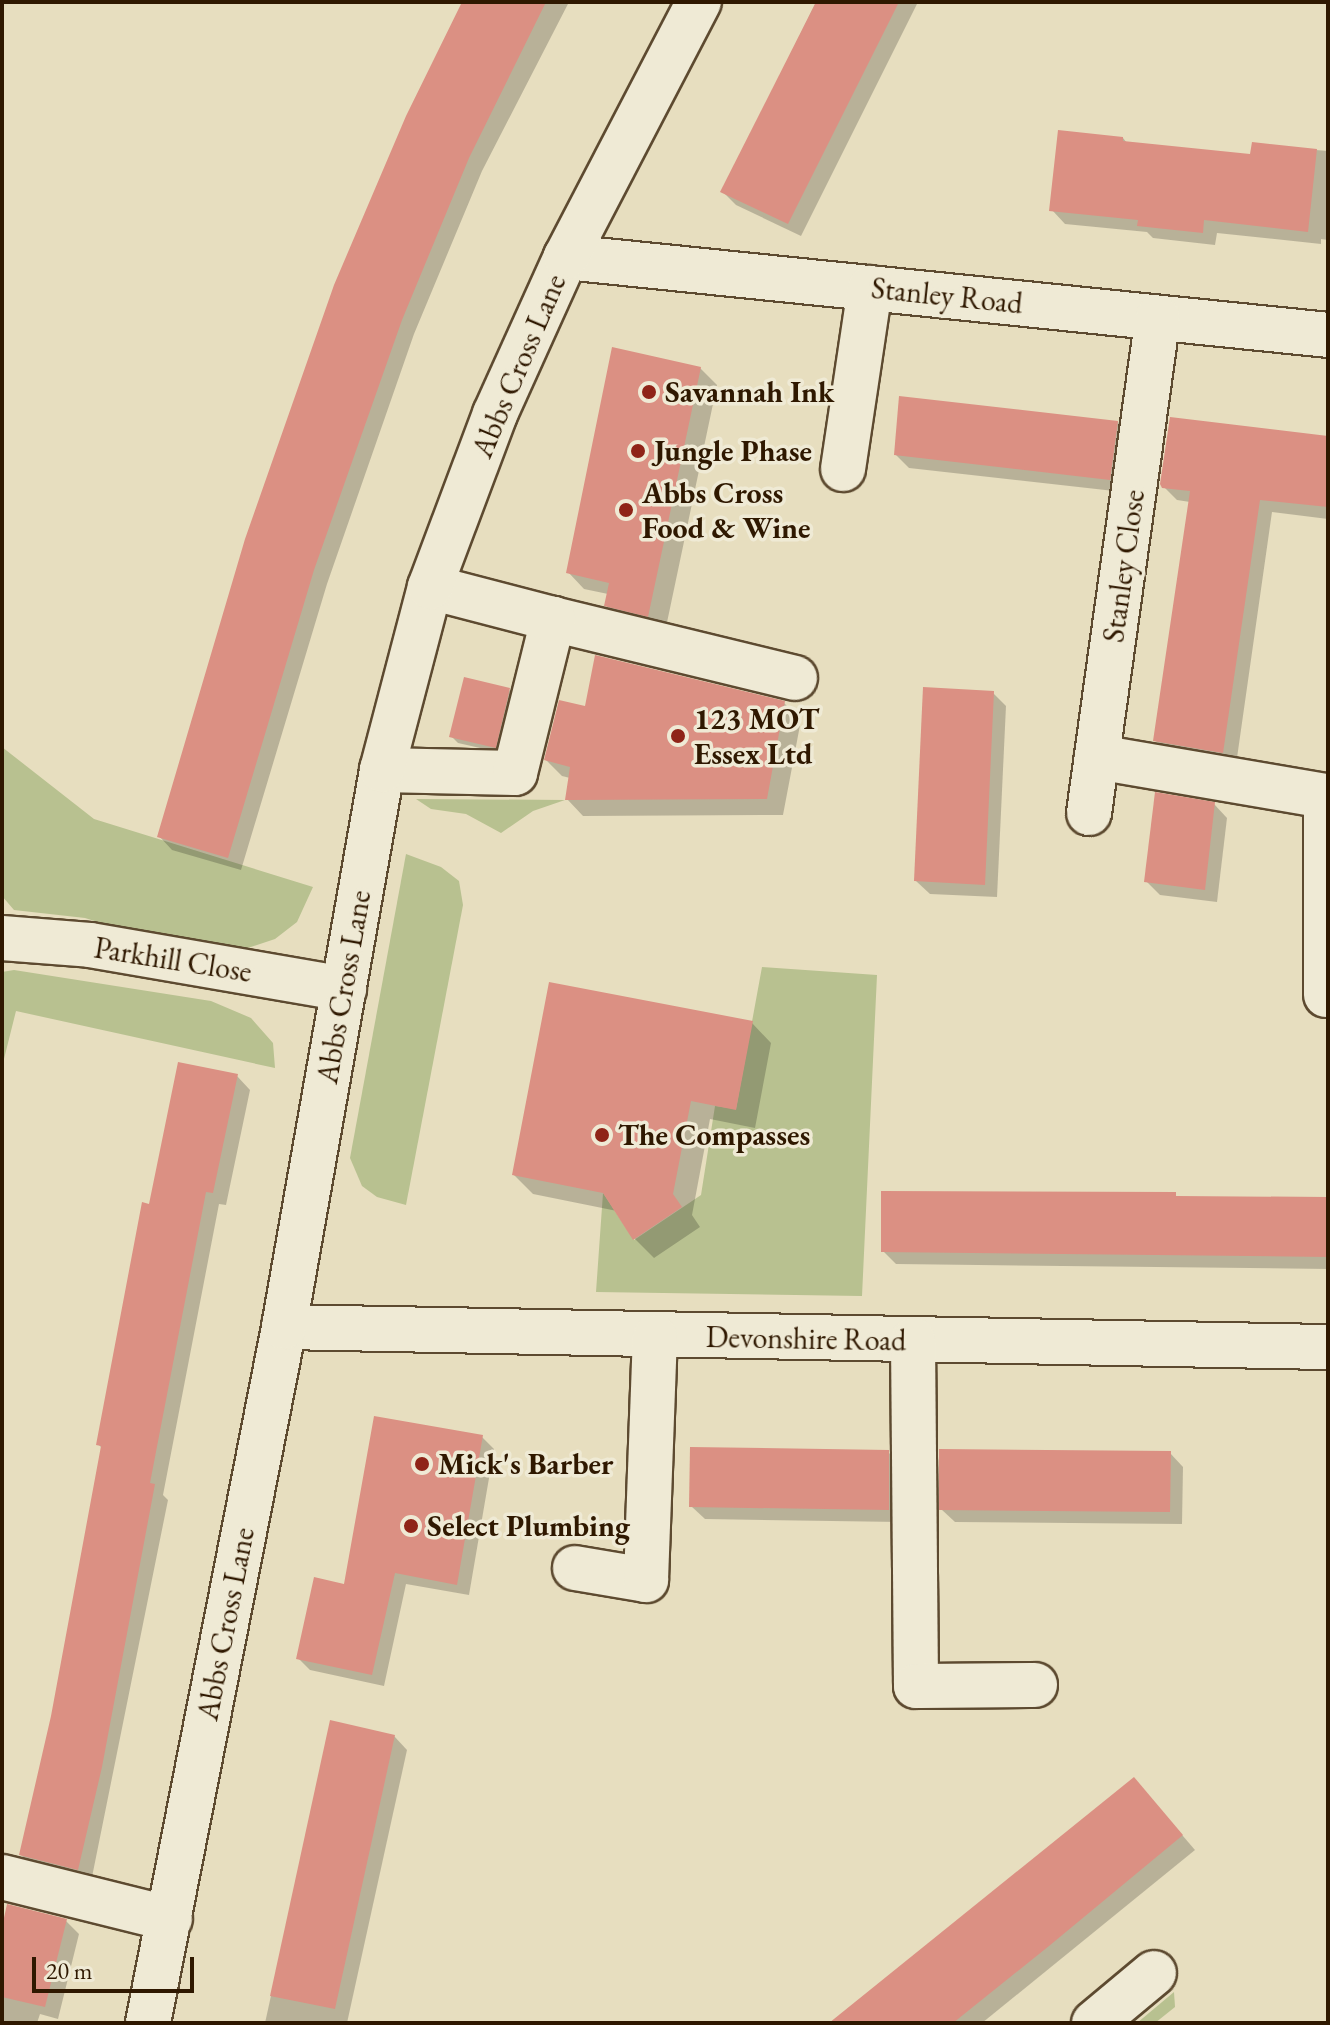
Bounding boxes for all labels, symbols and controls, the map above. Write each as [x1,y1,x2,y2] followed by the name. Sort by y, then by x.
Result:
[464,269,574,463] street label: Abbs Cross Lane
[870,270,1024,322] street label: Stanley Road
[665,374,834,410] place label: Savannah Ink
[640,383,658,401] marker: Savannah Ink
[654,433,812,469] place label: Jungle Phase
[629,442,647,460] marker: Jungle Phase
[642,475,811,546] place label: Abbs Cross Food & Wine
[1095,487,1153,645] street label: Stanley Close
[617,501,635,519] marker: Abbs Cross Food & Wine
[694,701,819,772] place label: 123 MOT Essex Ltd
[669,727,687,745] marker: 123 MOT Essex Ltd
[309,887,379,1087] street label: Abbs Cross Lane
[92,930,254,990] street label: Parkhill Close
[618,1117,810,1153] place label: The Compasses
[593,1126,611,1144] marker: The Compasses
[706,1319,906,1359] street label: Devonshire Road
[438,1446,613,1482] place label: Mick's Barber
[413,1455,431,1473] marker: Mick's Barber
[427,1508,630,1544] place label: Select Plumbing
[402,1517,420,1535] marker: Select Plumbing
[190,1524,262,1724] street label: Abbs Cross Lane
[36,1941,198,1991] scale bar
[46,1955,93,1986] text: 20 m

